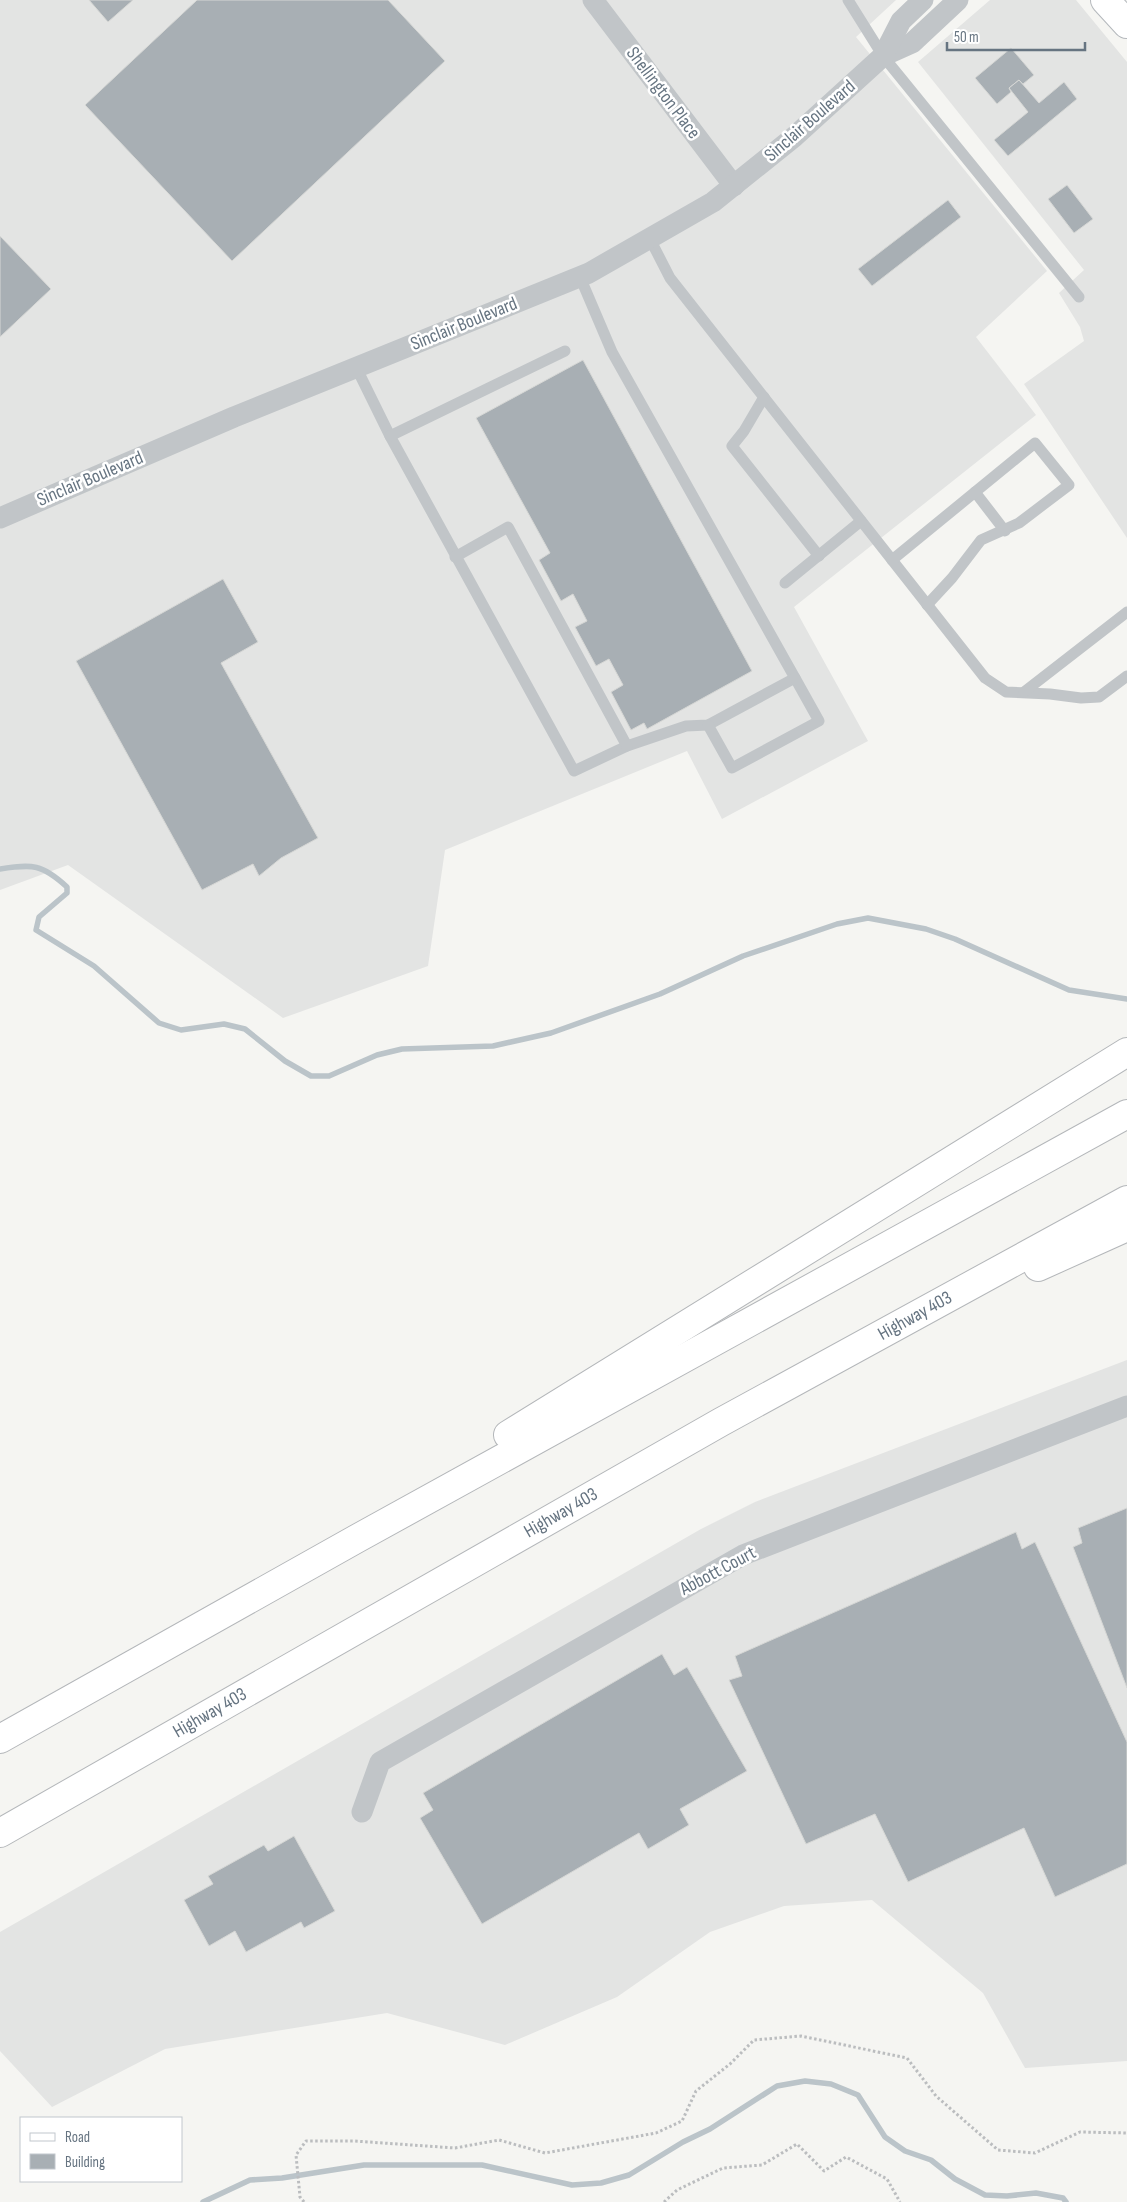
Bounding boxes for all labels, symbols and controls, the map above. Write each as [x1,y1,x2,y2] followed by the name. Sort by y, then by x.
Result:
[947,20,1084,52] scale bar
[954,28,979,47] text: 50 m
[621,42,705,144] street label: Shellington Place
[760,75,860,167] street label: Sinclair Boulevard
[407,292,521,356] street label: Sinclair Boulevard
[33,446,147,512] street label: Sinclair Boulevard
[874,1286,956,1346] street label: Highway 403
[520,1483,602,1543] street label: Highway 403
[675,1541,760,1601] street label: Abbott Court
[169,1683,251,1743] street label: Highway 403
[20,2117,182,2182] legend
[65,2128,90,2147] text: Road
[65,2153,105,2172] text: Building

